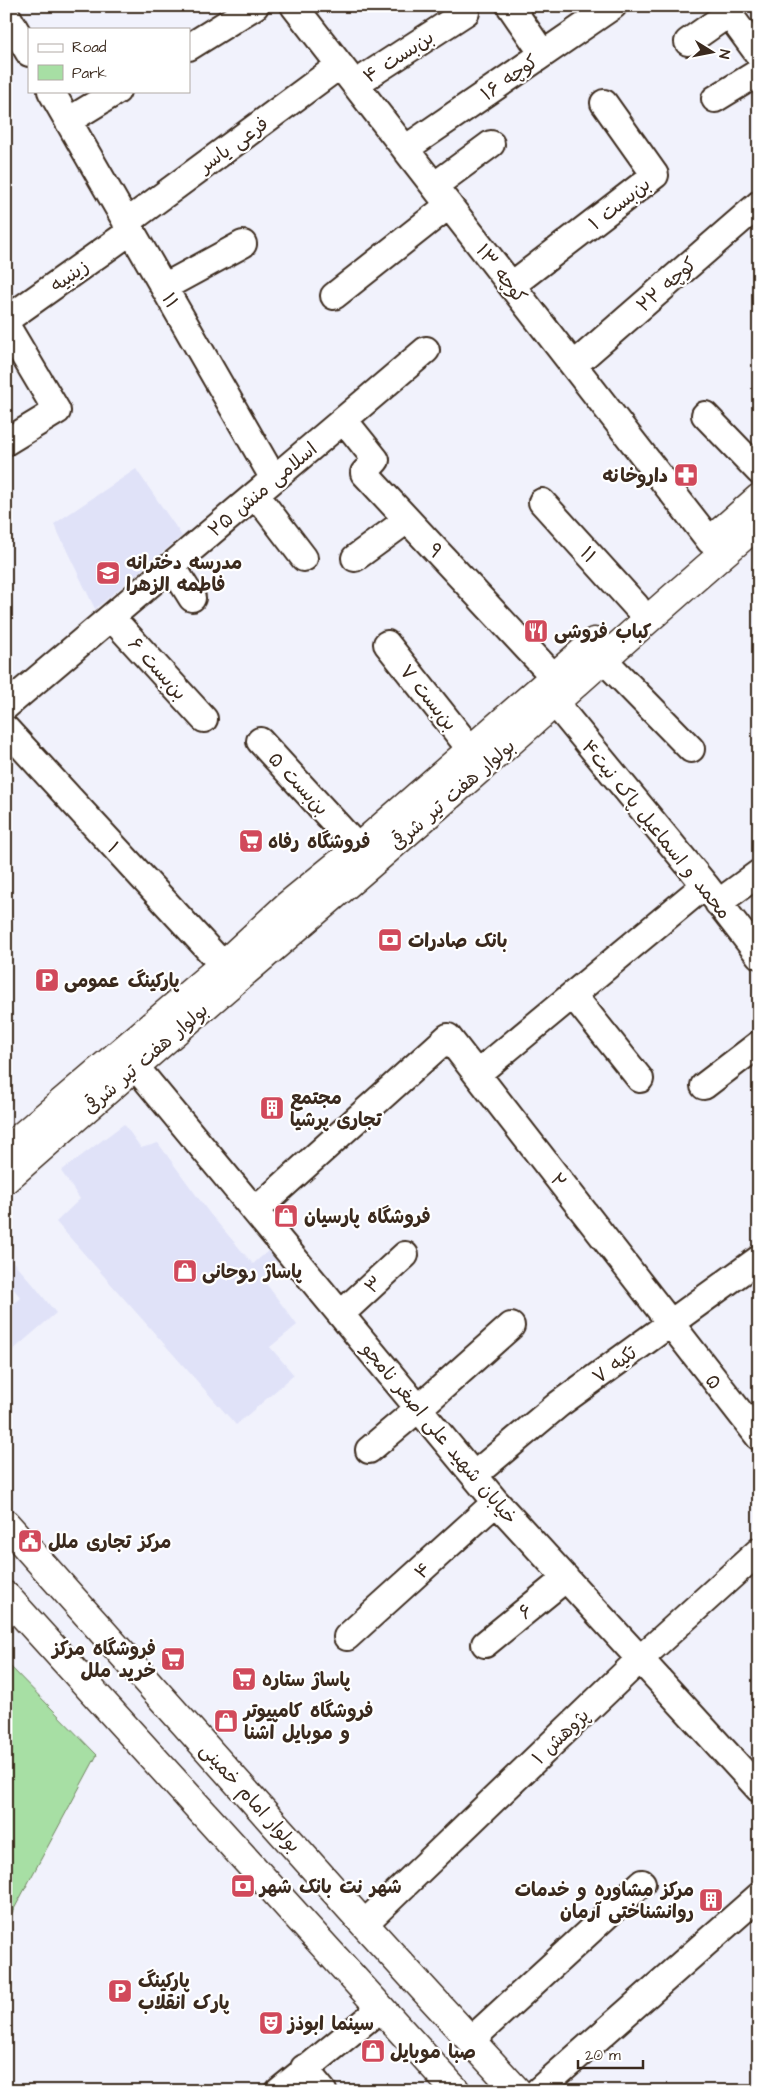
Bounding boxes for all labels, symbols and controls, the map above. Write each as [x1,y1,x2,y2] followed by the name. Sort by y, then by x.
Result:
[358,24,439,90] street label: بن‌بست ۴
[28,28,190,92] legend
[688,28,738,78] north arrow
[72,37,107,58] text: Road
[713,48,734,60] text: N
[476,49,544,108] street label: کوچه ۱۶
[72,63,107,84] text: Park
[192,111,274,181] street label: فرعی یاسر
[583,171,657,237] street label: بن‌بست ۱
[469,238,533,309] street label: کوچه ۱۳
[631,251,703,319] street label: کوچه ۲۲
[45,253,94,299] street label: زینبیه
[155,288,185,313] street label: ۱۱
[202,436,323,544] street label: اسلامی منش ۲۵
[673,462,699,488] pharmacy icon: داروخانه
[603,463,668,490] place label: داروخانه
[421,537,449,565] street label: ۹
[573,541,603,569] street label: ۱۱
[126,550,242,599] place label: مدرسه دخترانه فاطمه الزهرا
[95,560,121,586] school or university icon: مدرسه دخترانه فاطمه الزهرا
[523,618,549,644] restaurant icon: کباب فروشی
[554,619,652,646] place label: کباب فروشی
[121,632,192,706] street label: بن‌بست ۶
[393,659,463,737] street label: بن‌بست ۷
[385,733,521,857] street label: بولوار هفت تیر شرقی
[575,734,737,925] street label: محمد و اسماعیل پاک نیت۴
[261,746,334,822] street label: بن‌بست ۵
[238,828,264,854] supermarket icon: فروشگاه رفاه
[268,829,370,856] place label: فروشگاه رفاه
[101,836,125,860] street label: ۱
[377,927,403,953] bank icon: بانک صادرات
[408,928,508,955] place label: بانک صادرات
[34,967,60,993] parking icon: پارکینگ عمومی
[64,968,180,995] place label: پارکینگ عمومی
[78,997,214,1121] street label: بولوار هفت تیر شرقی
[290,1085,383,1134] place label: مجتمع تجاری پرشیا
[259,1095,285,1121] building icon: مجتمع تجاری پرشیا
[543,1168,572,1194] street label: ۲
[273,1203,299,1229] shop icon: فروشگاه پارسیان
[304,1204,431,1231] place label: فروشگاه پارسیان
[172,1258,198,1284] shop icon: پاساژ روحانی
[202,1259,302,1286] place label: پاساژ روحانی
[359,1270,389,1300] street label: ۳
[353,1336,523,1531] street label: خیابان شهید علی اصغر نامجو
[587,1340,643,1391] street label: تکیه ۷
[698,1368,728,1395] street label: ۵
[17,1528,43,1554] public building icon: مرکز تجاری ملل
[48,1529,171,1556] place label: مرکز تجاری ملل
[409,1556,437,1586] street label: ۴
[513,1598,539,1626] street label: ۶
[50,1636,156,1685] place label: فروشگاه مرکز خرید ملل
[160,1646,186,1672] supermarket icon: فروشگاه مرکز خرید ملل
[231,1666,257,1692] supermarket icon: پاساژ ستاره
[262,1667,351,1694] place label: پاساژ ستاره
[242,1698,373,1747] place label: فروشگاه کامپیوتر و موبایل اشنا
[526,1703,596,1771] street label: پژوهش ۱
[213,1708,239,1734] shop icon: فروشگاه کامپیوتر و موبایل اشنا
[193,1737,307,1859] street label: بولوار امام خمینی
[230,1873,256,1899] bank icon: شهر نت بانک شهر
[258,1874,402,1901] place label: شهر نت بانک شهر
[515,1877,694,1926] place label: مرکز مشاوره و خدمات روانشناختی آرمان
[698,1887,724,1913] building icon: مرکز مشاوره و خدمات روانشناختی آرمان
[138,1968,230,2017] place label: پارکینگ پارک انقلاب
[107,1978,133,2004] parking icon: پارکینگ پارک انقلاب
[258,2010,284,2036] theatre icon: سینما ابوذز
[286,2011,374,2038] place label: سینما ابوذز
[578,2037,642,2069] scale bar
[360,2038,386,2064] shop icon: صبا موبایل
[390,2039,476,2066] place label: صبا موبایل
[585,2045,621,2066] text: 20 m

